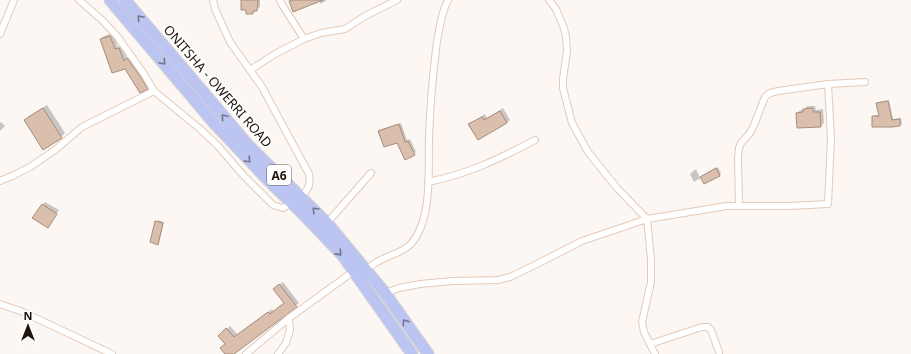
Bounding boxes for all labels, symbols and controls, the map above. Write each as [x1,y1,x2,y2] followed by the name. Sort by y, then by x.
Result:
[138,15,145,22] one-way arrow
[160,21,276,151] street label: ONITSHA - OWERRI ROAD
[158,57,165,65] one-way arrow
[222,114,229,122] one-way arrow
[243,155,251,163] one-way arrow
[267,165,291,185] road number: A6
[312,207,320,215] one-way arrow
[334,248,341,255] one-way arrow
[8,306,48,346] north arrow
[24,308,32,323] text: N
[402,319,410,326] one-way arrow

